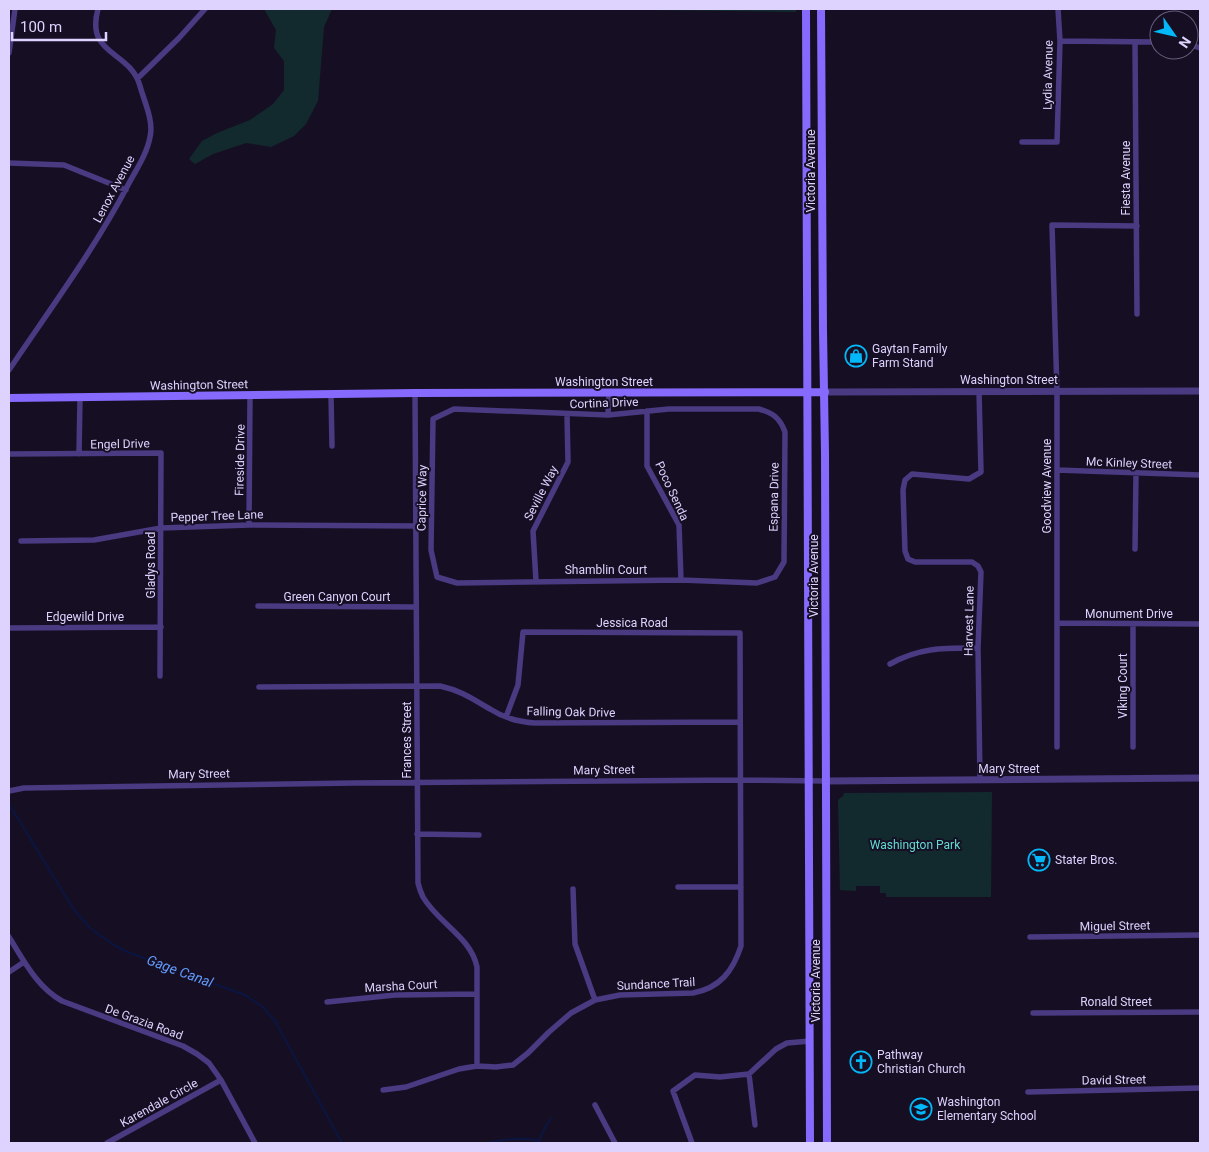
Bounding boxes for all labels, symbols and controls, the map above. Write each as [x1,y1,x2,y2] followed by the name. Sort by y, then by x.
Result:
[12,10,106,42] scale bar
[1149,10,1199,60] north arrow
[20,18,62,36] text: 100 m
[1175,34,1194,51] text: N
[1040,40,1056,110] street label: Lydia Avenue
[804,129,818,213] street label: Victoria Avenue
[1119,141,1133,215] street label: Fiesta Avenue
[90,153,138,225] street label: Lenox Avenue
[872,342,948,370] place label: Gaytan Family Farm Stand
[844,344,868,368] shop icon: Gaytan Family Farm Stand
[960,373,1058,387] street label: Washington Street
[555,375,653,389] street label: Washington Street
[150,377,248,393] street label: Washington Street
[569,395,639,411] street label: Cortina Drive
[232,424,248,496] street label: Fireside Drive
[90,436,150,452] street label: Engel Drive
[1040,439,1054,533] street label: Goodview Avenue
[1086,454,1172,472] street label: Mc Kinley Street
[652,459,692,523] street label: Poco Senda
[766,462,782,532] street label: Espana Drive
[521,463,561,523] street label: Seville Way
[414,464,430,531] street label: Caprice Way
[170,507,264,525] street label: Pepper Tree Lane
[144,532,158,598] street label: Gladys Road
[807,534,821,618] street label: Victoria Avenue
[565,563,647,577] street label: Shamblin Court
[961,586,977,656] street label: Harvest Lane
[283,590,391,604] street label: Green Canyon Court
[1085,607,1173,621] street label: Monument Drive
[46,610,124,624] street label: Edgewild Drive
[596,616,668,630] street label: Jessica Road
[1116,653,1130,719] street label: Viking Court
[400,701,414,778] street label: Frances Street
[526,704,616,720] street label: Falling Oak Drive
[573,762,635,778] street label: Mary Street
[978,762,1040,776] street label: Mary Street
[168,766,230,782] street label: Mary Street
[870,838,961,852] park label: Washington Park
[1027,848,1051,872] supermarket icon: Stater Bros.
[1055,853,1118,867] place label: Stater Bros.
[1080,918,1151,934] street label: Miguel Street
[809,939,823,1023] street label: Victoria Avenue
[145,952,216,991] water label: Gage Canal
[616,975,696,993] street label: Sundance Trail
[364,977,438,995] street label: Marsha Court
[1080,995,1152,1009] street label: Ronald Street
[103,1001,185,1043] street label: De Grazia Road
[877,1048,965,1076] place label: Pathway Christian Church
[849,1050,873,1074] church icon: Pathway Christian Church
[1082,1072,1146,1088] street label: David Street
[118,1076,200,1130] street label: Karendale Circle
[937,1095,1037,1123] place label: Washington Elementary School
[909,1097,933,1121] school or university icon: Washington Elementary School

